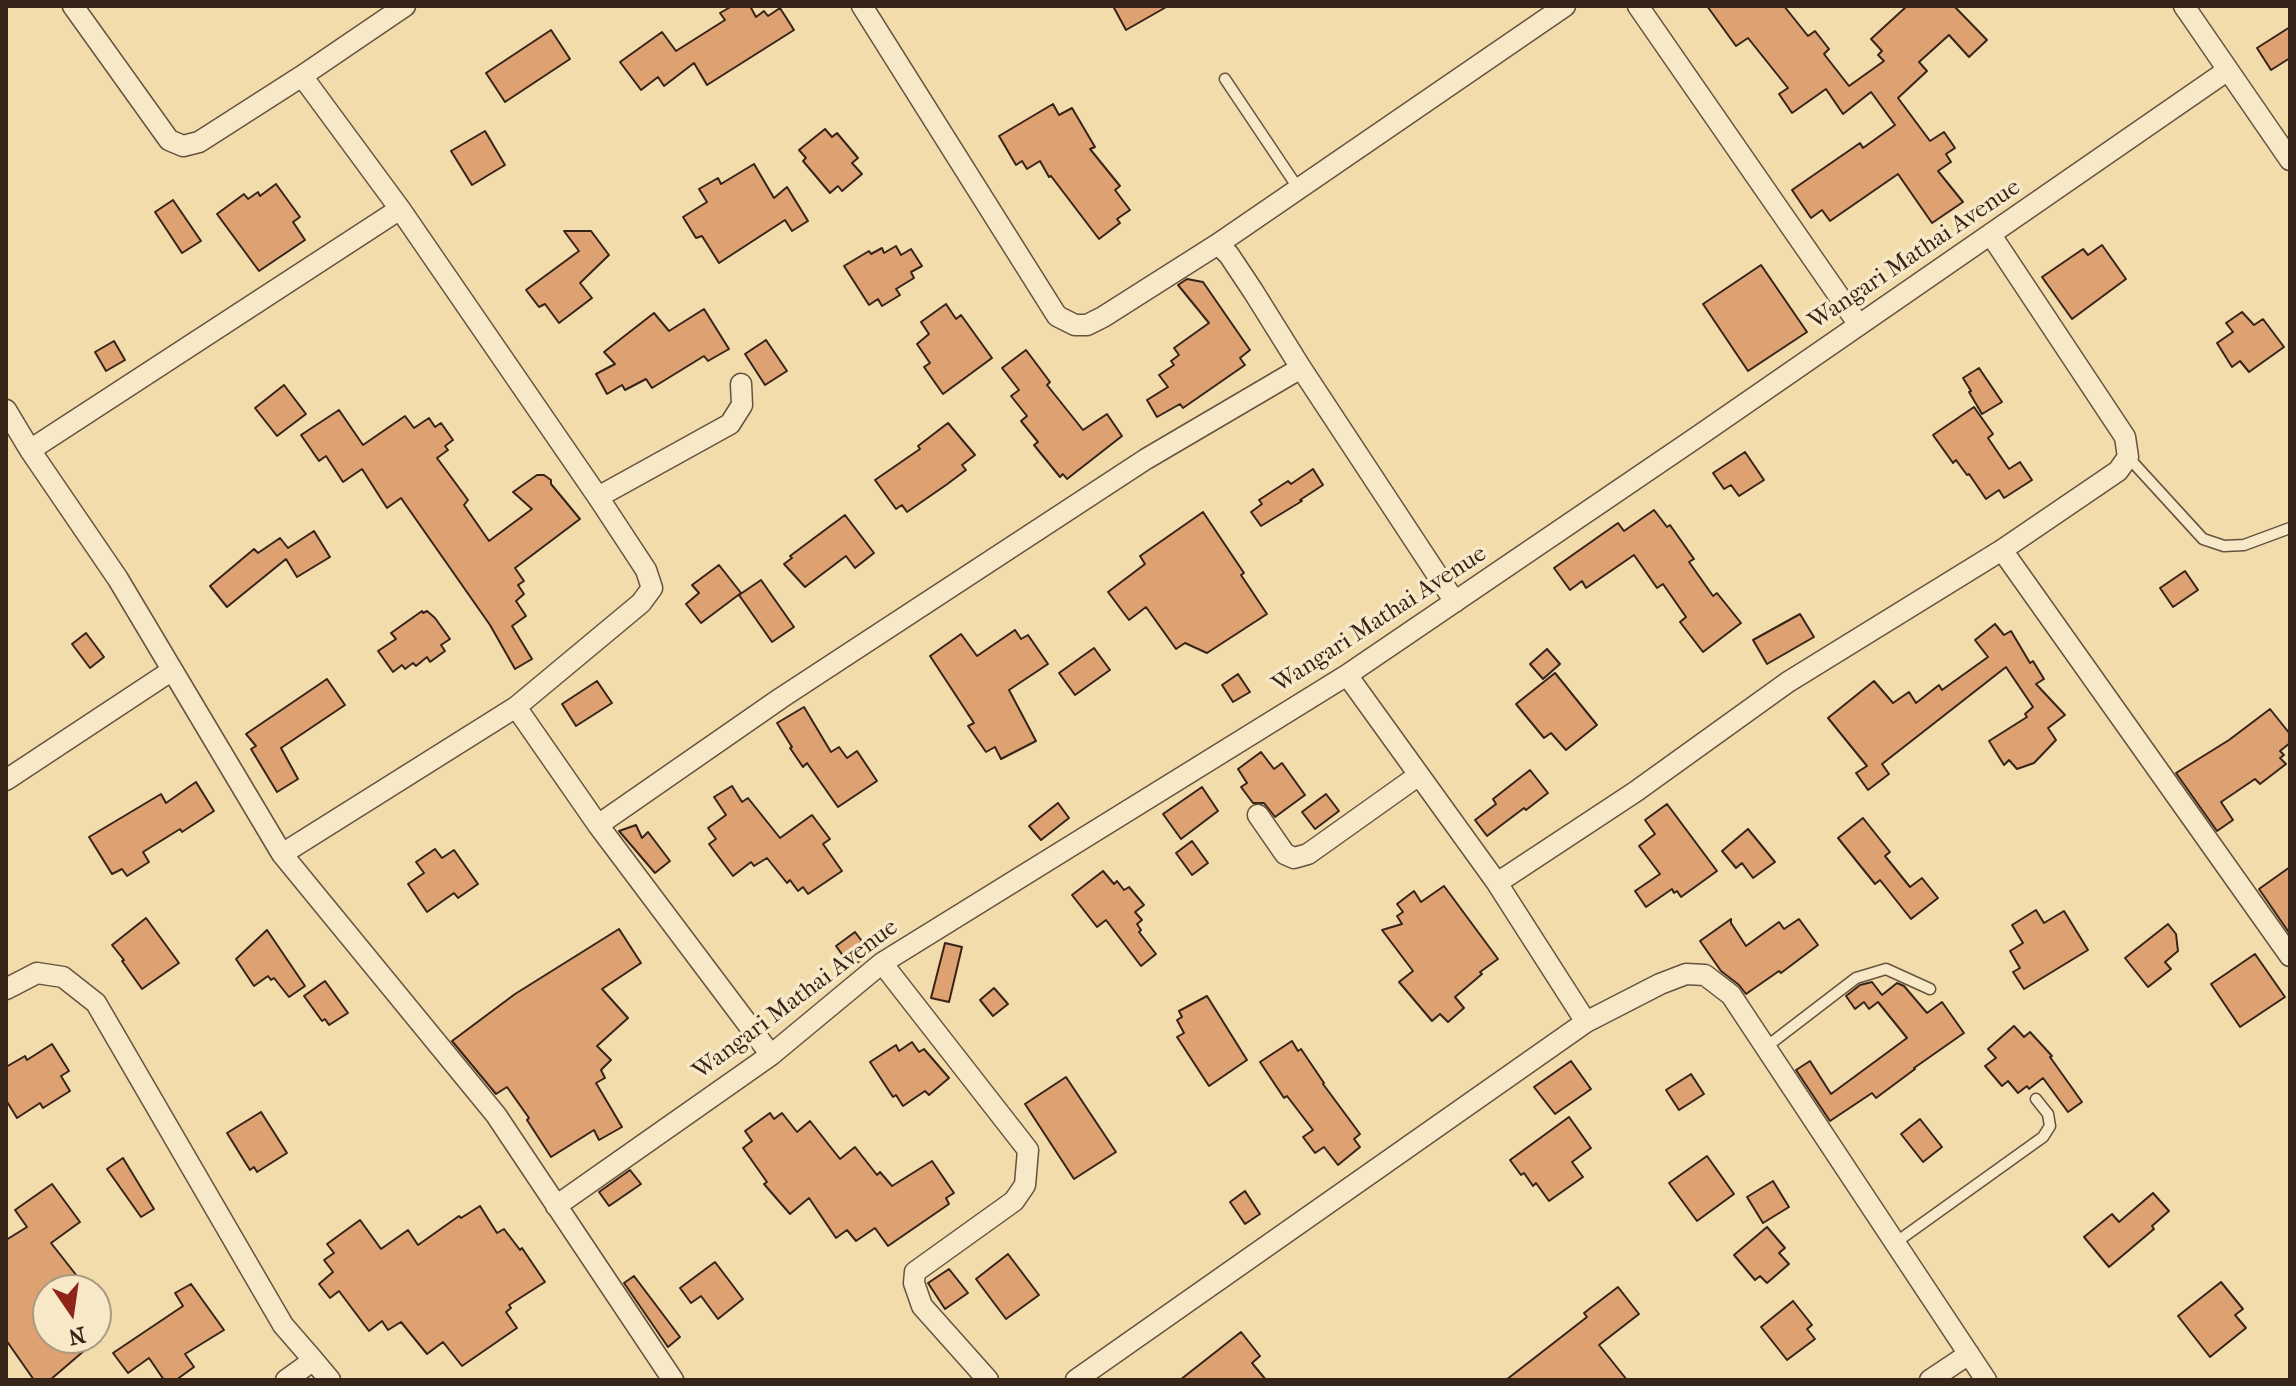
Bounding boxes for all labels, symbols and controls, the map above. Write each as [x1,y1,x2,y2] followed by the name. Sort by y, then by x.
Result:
[1804,173,2026,337] street label: Wangari Mathai Avenue
[1268,540,1492,700] street label: Wangari Mathai Avenue
[688,914,904,1086] street label: Wangari Mathai Avenue
[32,1274,112,1354] north arrow
[66,1321,88,1350] text: N

